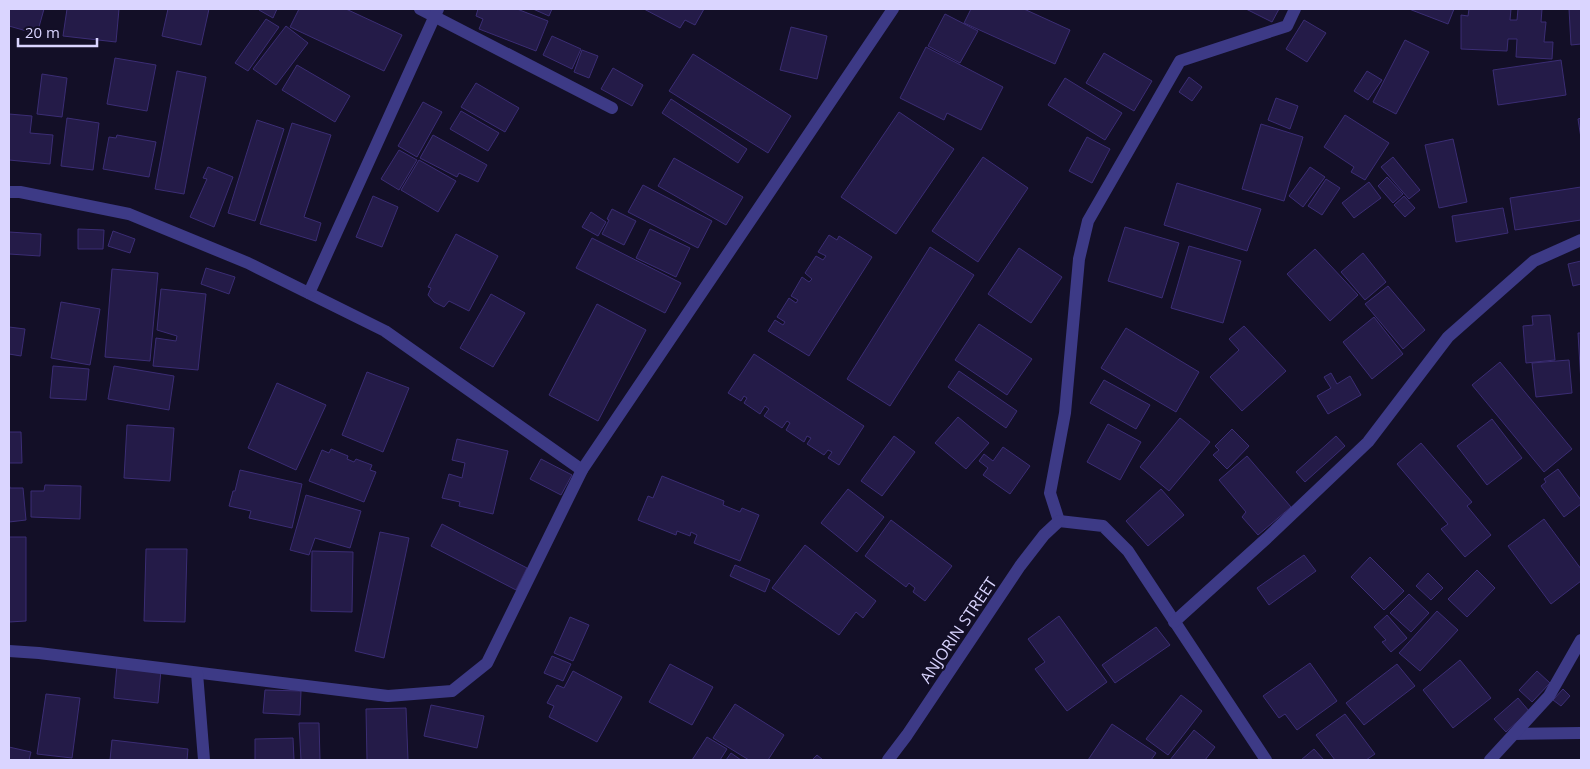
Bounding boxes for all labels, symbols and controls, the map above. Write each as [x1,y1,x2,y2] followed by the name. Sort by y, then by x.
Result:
[18,15,96,47] scale bar
[25,22,60,42] text: 20 m
[914,573,1002,687] street label: ANJORIN STREET

